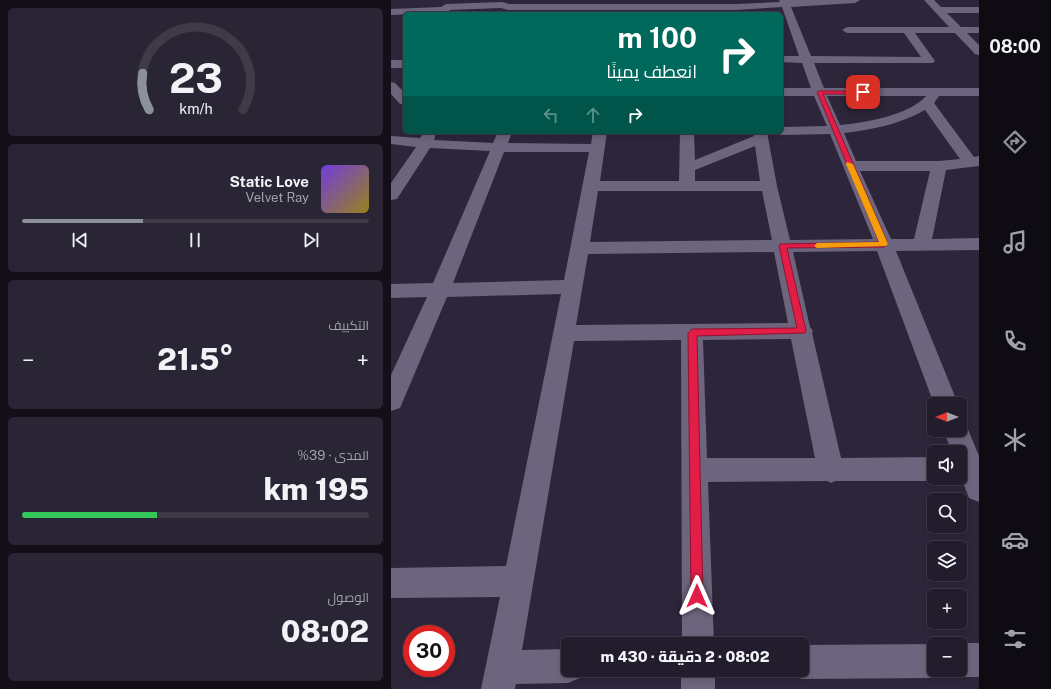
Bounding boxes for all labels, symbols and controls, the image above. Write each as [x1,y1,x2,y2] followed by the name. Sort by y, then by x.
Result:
[618,21,697,54] text: 100 m
[711,28,763,80] icon: right
[989,36,1041,57] text: 08:00
[168,53,223,102] text: 23
[606,61,697,82] text: انعطف يمينًا
[846,75,880,109] pin
[852,81,874,103] icon: arrive
[179,100,212,117] text: km/h
[540,104,562,126] icon: left
[582,104,604,126] icon: ahead
[624,104,646,126] icon: right
[1001,128,1029,156] icon: directions
[229,173,309,190] text: Static Love
[246,190,309,205] text: Velvet Ray
[1001,228,1029,256] icon: music
[69,229,91,251] icon: previous
[184,229,206,251] icon: pause
[300,229,322,251] icon: next
[328,318,369,333] text: التكييف
[1001,327,1029,355] icon: phone
[157,341,234,377] text: 21.5°
[22,347,34,373] text: −
[357,347,369,373] text: +
[927,397,967,437] north arrow
[927,397,967,677] map controls
[1001,426,1029,454] icon: climate
[927,445,967,485] button: sound
[297,448,369,463] text: المدى · 39%
[263,471,369,507] text: 195 km
[927,493,967,533] button: search
[1001,526,1029,554] icon: car
[927,541,967,581] button: layers
[676,575,718,617] position arrow
[927,589,967,629] button: +
[328,590,369,605] text: الوصول
[281,613,369,649] text: 08:02
[403,625,455,677] speed limit sign: 30
[1001,625,1029,653] icon: filters
[927,637,967,677] button: −
[600,648,770,665] text: 08:02 · 2 دقيقة · 430 m

